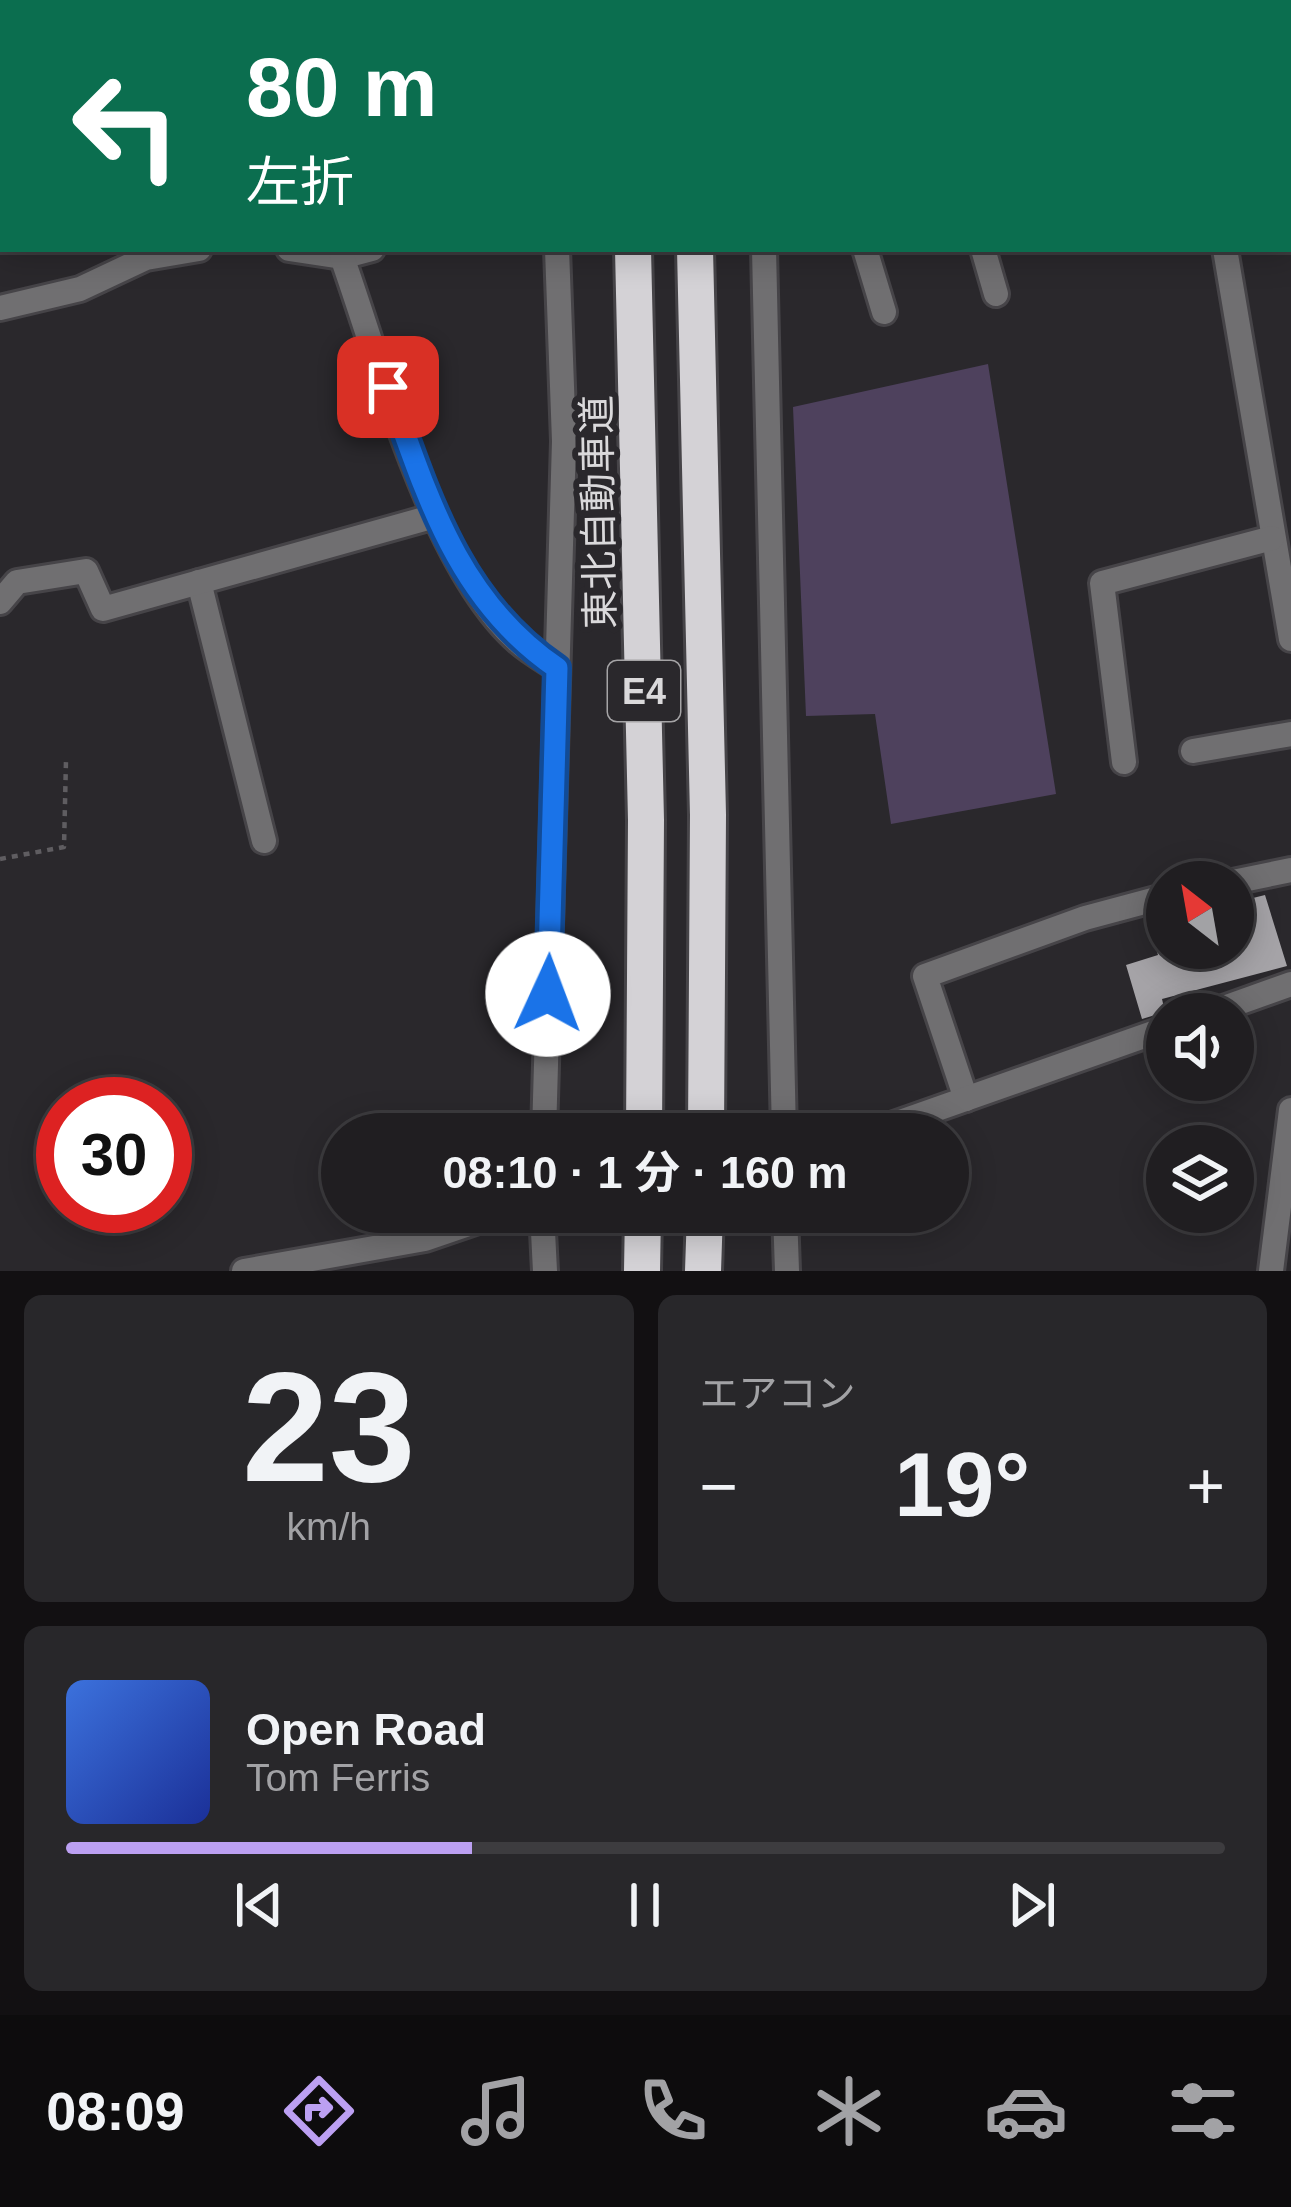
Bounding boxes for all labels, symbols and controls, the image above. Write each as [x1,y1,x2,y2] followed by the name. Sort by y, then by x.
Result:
[246,40,437,134] text: 80 m
[48,48,204,204] icon: left
[246,152,354,212] text: 左折
[337,336,439,438] pin
[355,354,421,420] icon: arrive
[575,395,622,629] street label: 東北自動車道
[608,661,680,721] road number: E4
[1146,861,1254,969] north arrow
[1146,861,1254,1233] map controls
[485,931,611,1057] position arrow
[1146,993,1254,1101] button: sound
[36,1077,192,1233] speed limit sign: 30
[1146,1125,1254,1233] button: layers
[442,1147,848,1198] text: 08:10 · 1 分 · 160 m
[242,1340,416,1514] text: 23
[700,1372,856,1415] text: エアコン
[894,1435,1030,1535] text: 19°
[700,1449,738,1523] text: −
[1186,1449,1225,1523] text: +
[286,1505,371,1548] text: km/h
[246,1704,486,1755] text: Open Road
[246,1756,430,1799] text: Tom Ferris
[226,1872,292,1938] icon: previous
[612,1872,678,1938] icon: pause
[999,1872,1065,1938] icon: next
[277,2069,361,2153] icon: directions
[454,2069,538,2153] icon: music
[631,2069,715,2153] icon: phone
[807,2069,891,2153] icon: climate
[984,2069,1068,2153] icon: car
[1161,2069,1245,2153] icon: filters
[46,2081,184,2141] text: 08:09

